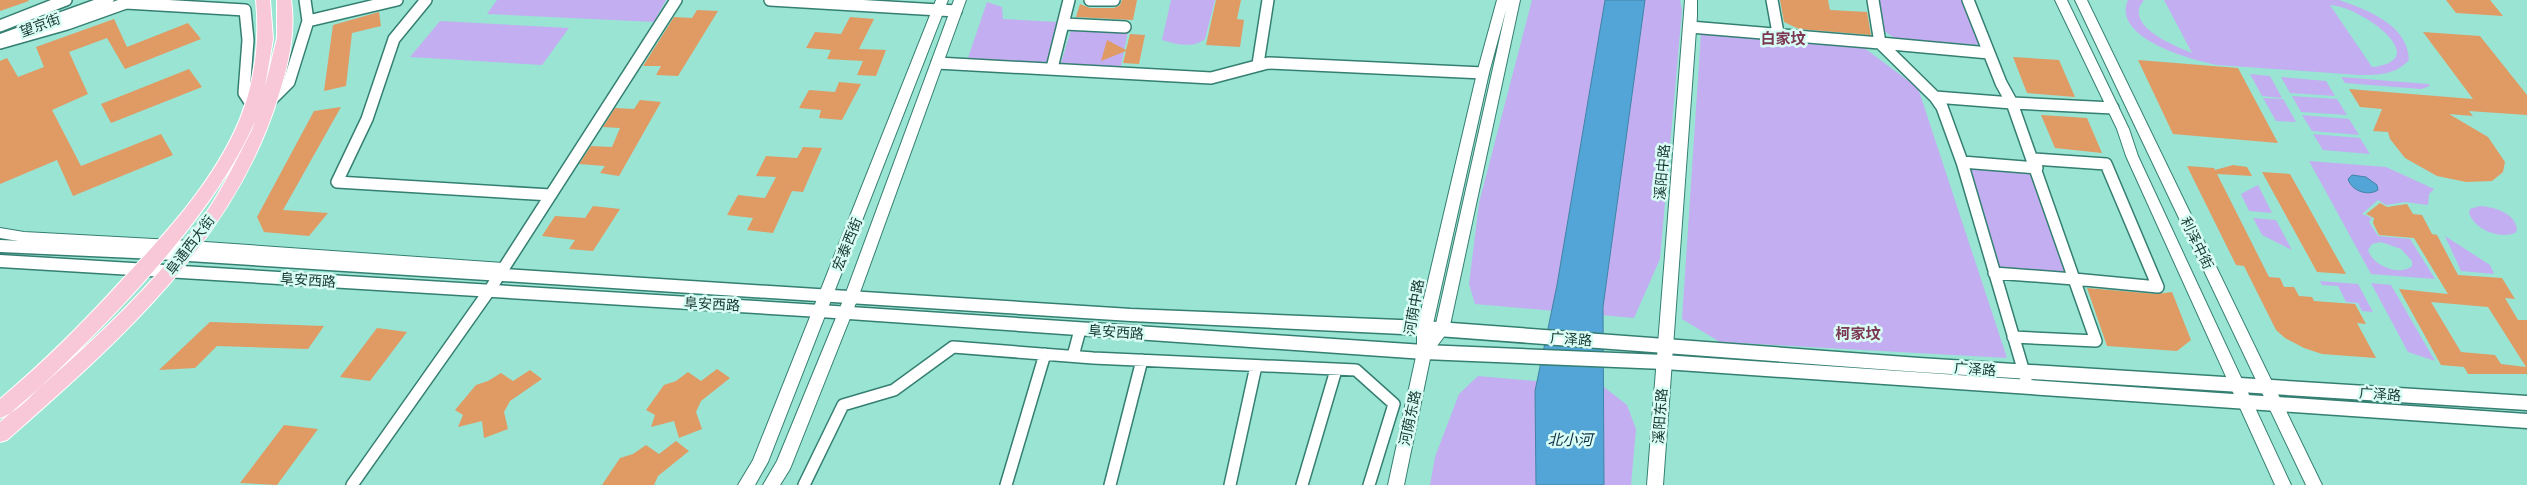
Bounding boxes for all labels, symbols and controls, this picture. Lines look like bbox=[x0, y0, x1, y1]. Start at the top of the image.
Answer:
street label: 望京街 bbox=[17, 9, 63, 41]
district label: 白家坟 bbox=[1760, 29, 1806, 48]
street label: 溪阳中路 bbox=[1651, 143, 1673, 201]
street label: 阜通西大街 bbox=[162, 212, 218, 278]
street label: 利泽中街 bbox=[2177, 214, 2217, 272]
street label: 宏泰西街 bbox=[828, 215, 866, 273]
street label: 阜安西路 bbox=[279, 269, 337, 291]
street label: 河荫中路 bbox=[1400, 278, 1428, 336]
street label: 阜安西路 bbox=[684, 294, 740, 314]
street label: 阜安西路 bbox=[1087, 321, 1145, 343]
district label: 柯家坟 bbox=[1835, 324, 1881, 343]
street label: 广泽路 bbox=[1549, 329, 1593, 349]
street label: 广泽路 bbox=[1953, 359, 1997, 379]
street label: 广泽路 bbox=[2358, 384, 2402, 404]
street label: 溪阳东路 bbox=[1649, 387, 1671, 445]
street label: 河荫东路 bbox=[1395, 389, 1425, 447]
water label: 北小河 bbox=[1547, 430, 1595, 449]

